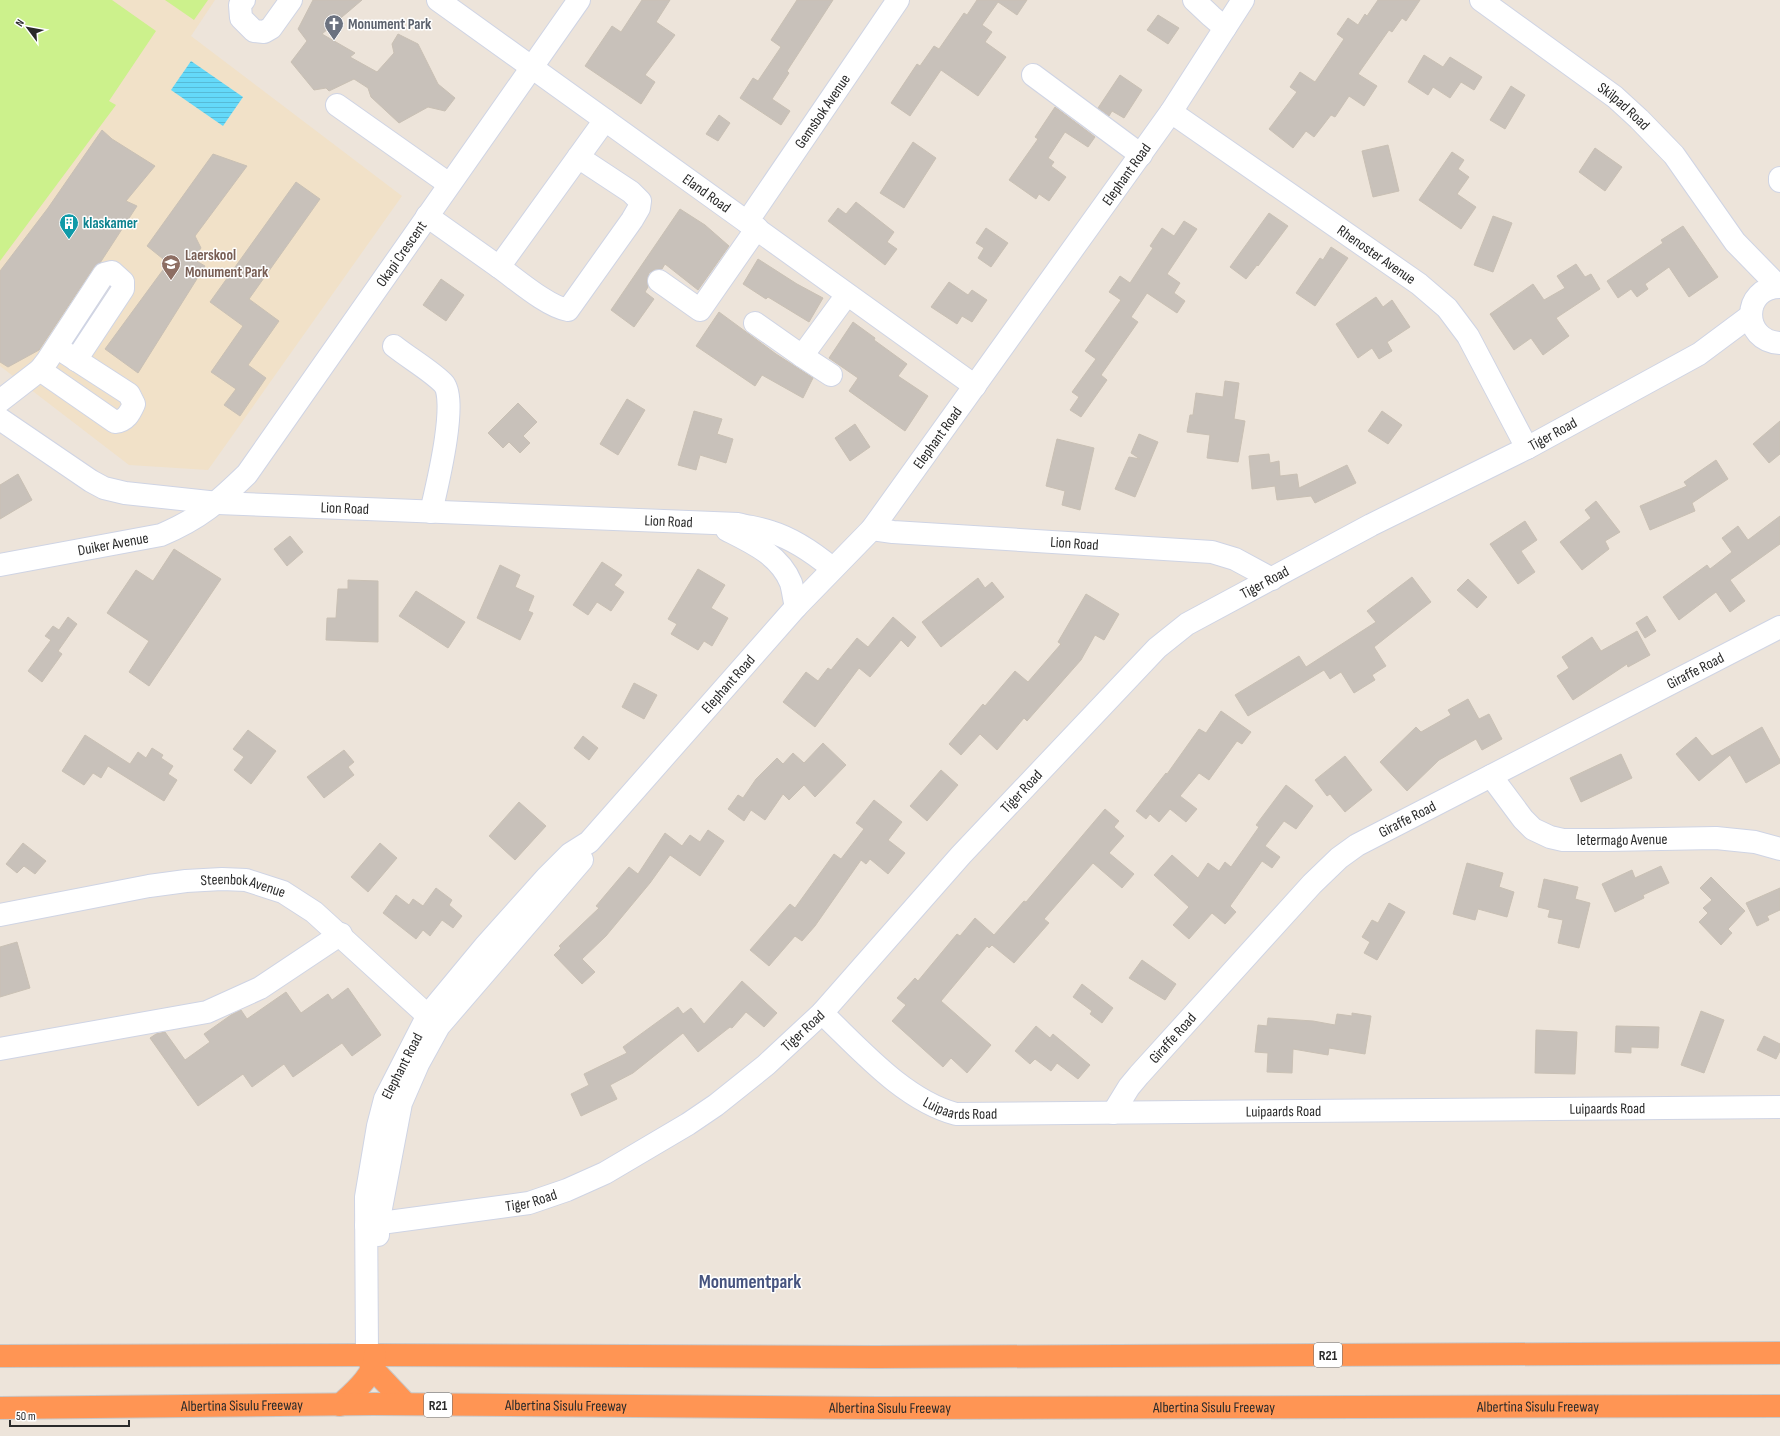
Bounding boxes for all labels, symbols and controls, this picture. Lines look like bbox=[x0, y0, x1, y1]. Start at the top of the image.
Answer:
north arrow bbox=[8, 8, 48, 48]
church icon: Monument Park bbox=[323, 13, 345, 41]
place label: Monument Park bbox=[348, 15, 432, 34]
text: N bbox=[13, 17, 27, 29]
street label: Gemsbok Avenue bbox=[791, 71, 855, 152]
street label: Skilpad Road bbox=[1594, 78, 1654, 134]
street label: Elephant Road bbox=[1098, 140, 1155, 209]
street label: Eland Road bbox=[679, 170, 734, 217]
building icon: klaskamer bbox=[58, 212, 80, 240]
place label: klaskamer bbox=[83, 214, 138, 233]
street label: Okapi Crescent bbox=[372, 217, 432, 291]
street label: Rhenoster Avenue bbox=[1333, 221, 1419, 289]
place label: Laerskool Monument Park bbox=[185, 246, 269, 282]
school or university icon: Laerskool Monument Park bbox=[160, 253, 182, 281]
street label: Elephant Road bbox=[909, 403, 967, 473]
street label: Tiger Road bbox=[1525, 413, 1581, 455]
street label: Lion Road bbox=[320, 498, 369, 519]
street label: Lion Road bbox=[644, 511, 693, 532]
street label: Duiker Avenue bbox=[76, 529, 150, 560]
street label: Lion Road bbox=[1050, 533, 1099, 555]
street label: Tiger Road bbox=[1237, 562, 1293, 604]
street label: Giraffe Road bbox=[1664, 649, 1727, 694]
street label: Elephant Road bbox=[698, 651, 759, 718]
street label: Tiger Road bbox=[997, 766, 1047, 817]
street label: Giraffe Road bbox=[1376, 797, 1439, 842]
street label: Ietermago Avenue bbox=[1577, 830, 1668, 850]
street label: Steenbok Avenue bbox=[200, 870, 288, 902]
street label: Tiger Road bbox=[778, 1006, 829, 1056]
street label: Giraffe Road bbox=[1145, 1009, 1201, 1068]
street label: Elephant Road bbox=[377, 1030, 427, 1103]
street label: Luipaards Road bbox=[920, 1093, 997, 1124]
street label: Luipaards Road bbox=[1570, 1099, 1645, 1119]
street label: Luipaards Road bbox=[1246, 1102, 1321, 1122]
street label: Tiger Road bbox=[504, 1185, 560, 1216]
district label: Monumentpark bbox=[699, 1271, 801, 1294]
road number: R21 bbox=[1314, 1343, 1342, 1367]
road number: R21 bbox=[424, 1393, 452, 1417]
street label: Albertina Sisulu Freeway bbox=[180, 1396, 303, 1416]
street label: Albertina Sisulu Freeway bbox=[504, 1396, 627, 1416]
street label: Albertina Sisulu Freeway bbox=[1476, 1397, 1599, 1417]
street label: Albertina Sisulu Freeway bbox=[1152, 1398, 1275, 1417]
street label: Albertina Sisulu Freeway bbox=[828, 1399, 951, 1418]
scale bar bbox=[10, 1402, 129, 1428]
text: 50 m bbox=[16, 1409, 36, 1424]

